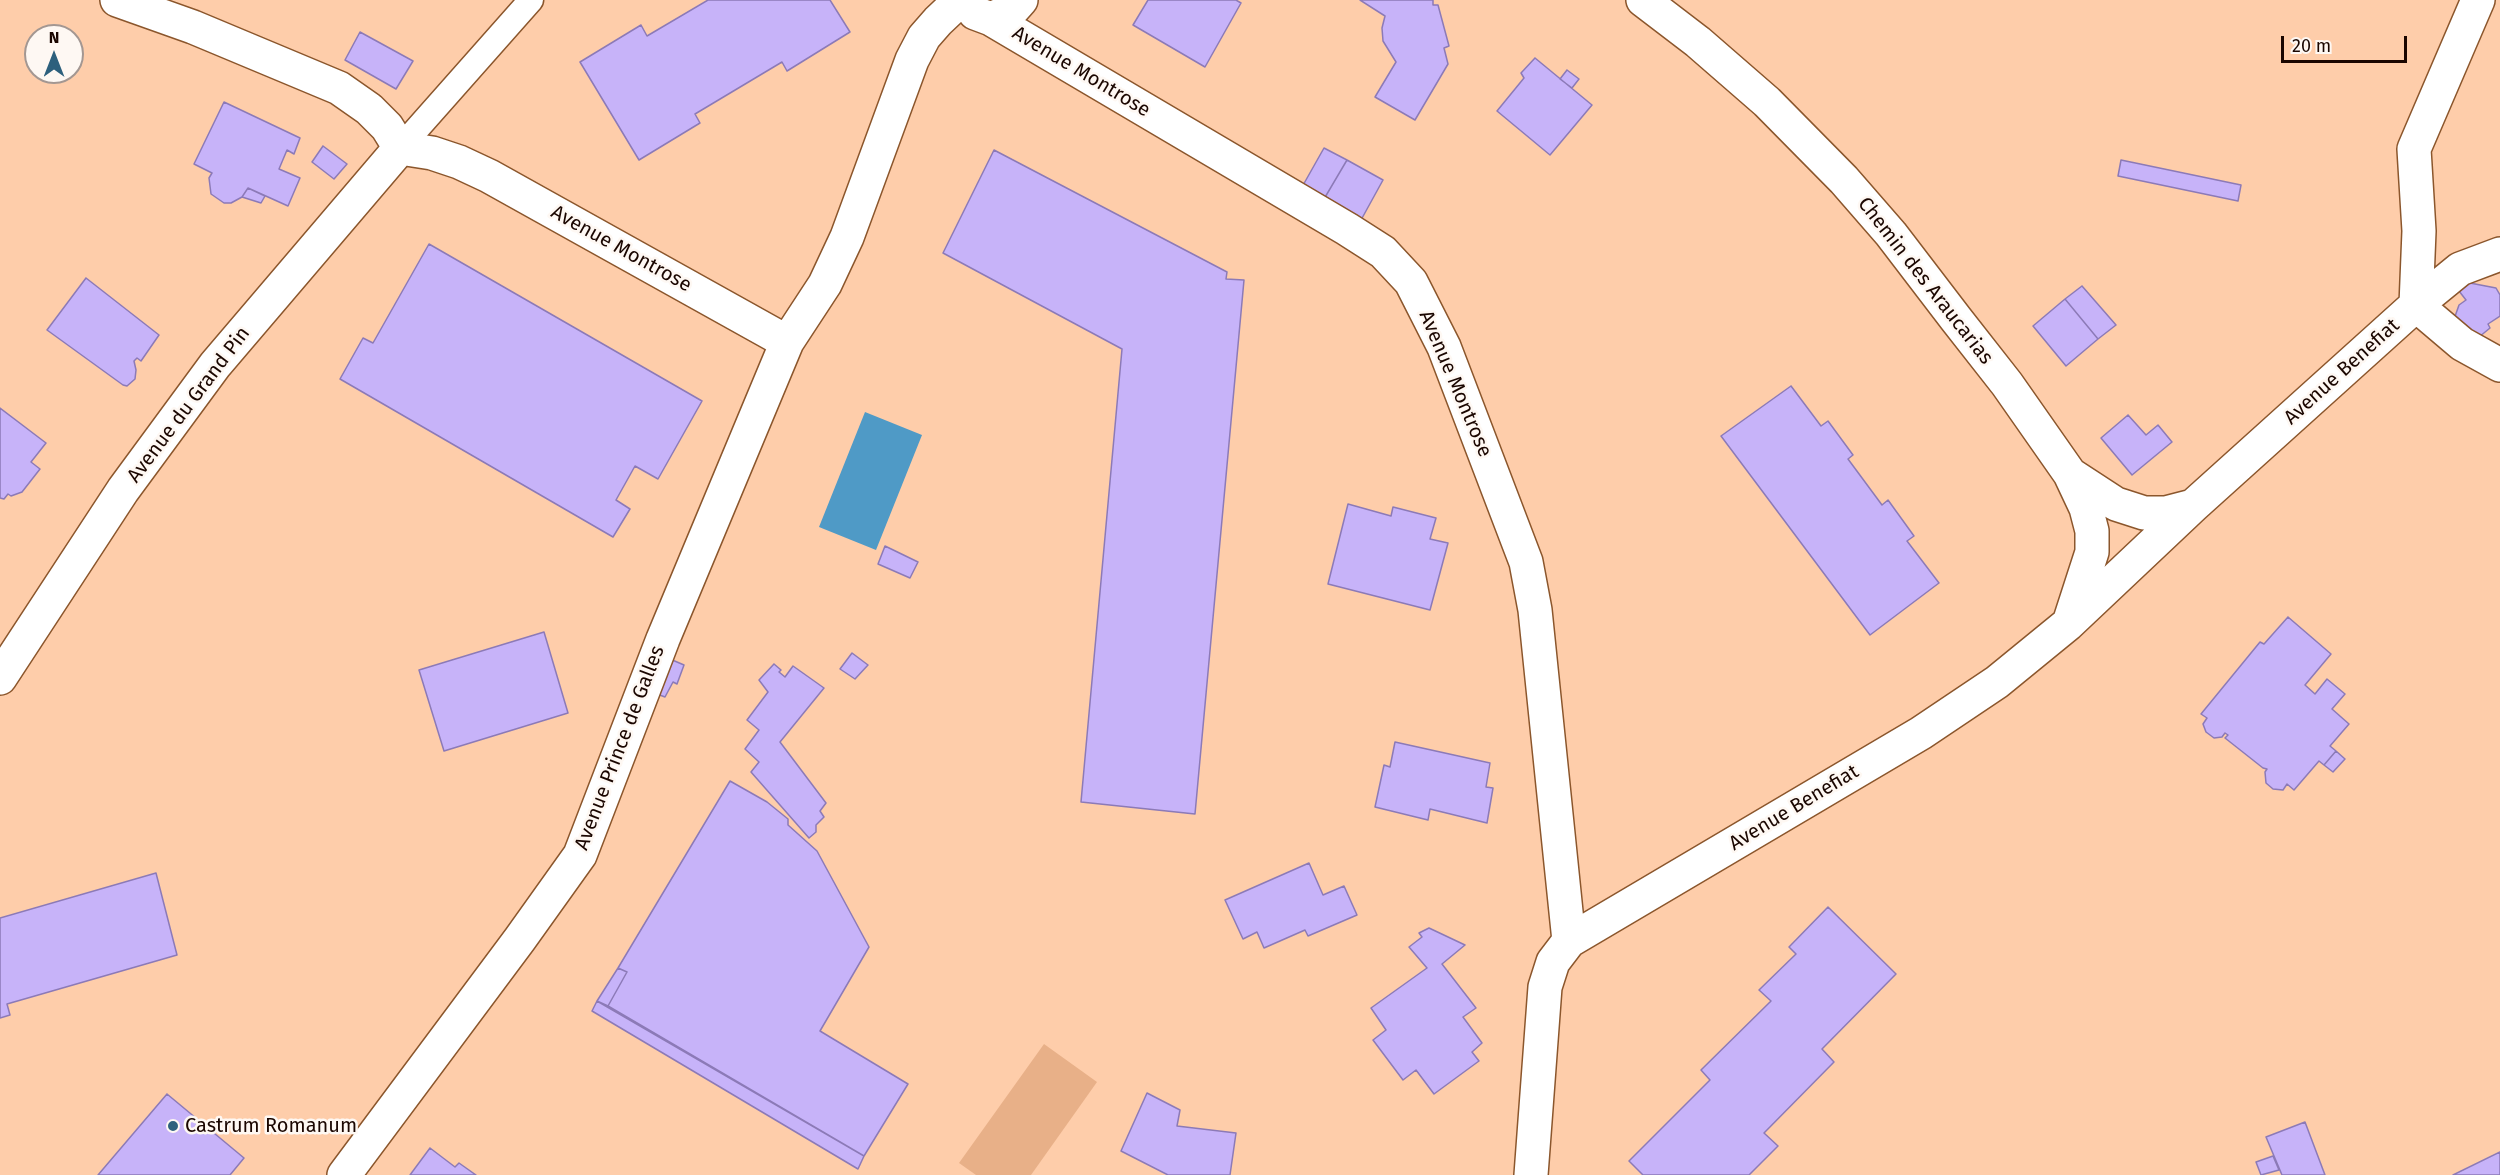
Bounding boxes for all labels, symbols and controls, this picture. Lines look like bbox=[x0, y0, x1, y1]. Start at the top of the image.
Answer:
street label: Avenue Montrose bbox=[1008, 21, 1154, 123]
north arrow bbox=[24, 24, 84, 84]
scale bar bbox=[2284, 24, 2410, 62]
text: N bbox=[49, 28, 59, 47]
text: 20 m bbox=[2292, 35, 2331, 57]
street label: Chemin des Araucarias bbox=[1852, 193, 1998, 369]
street label: Avenue Montrose bbox=[547, 200, 695, 298]
street label: Avenue Montrose bbox=[1413, 307, 1497, 461]
street label: Avenue Benefiat bbox=[2279, 314, 2405, 430]
street label: Avenue du Grand Pin bbox=[123, 322, 255, 488]
street label: Avenue Prince de Galles bbox=[570, 643, 670, 853]
street label: Avenue Benefiat bbox=[1725, 760, 1863, 856]
place label: Castrum Romanum bbox=[185, 1114, 357, 1138]
marker: Castrum Romanum bbox=[166, 1119, 180, 1133]

